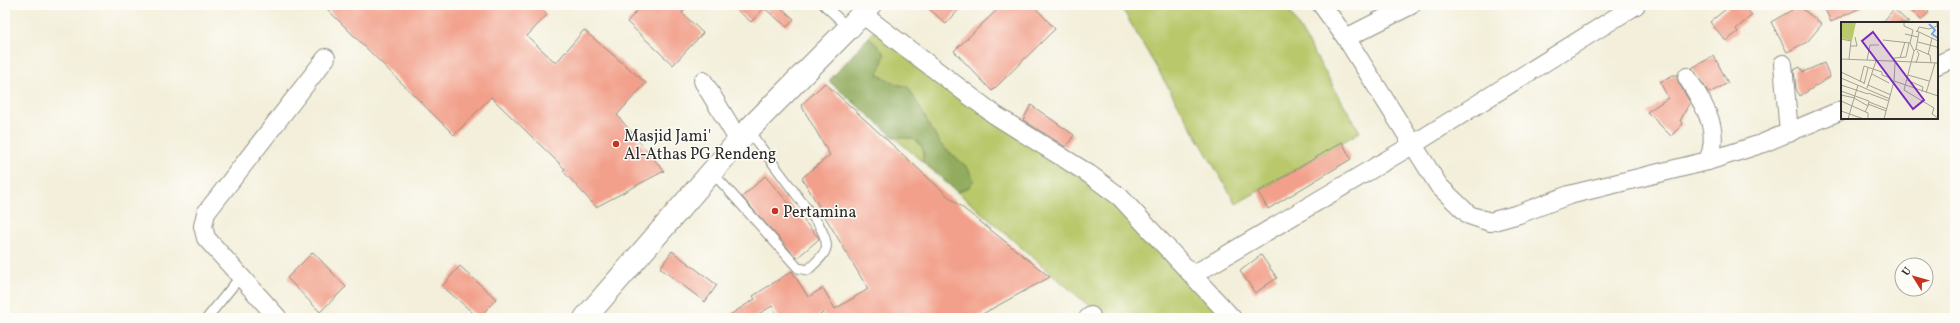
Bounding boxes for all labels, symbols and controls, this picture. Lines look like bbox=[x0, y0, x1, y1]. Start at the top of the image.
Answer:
inset map bbox=[1841, 22, 1938, 119]
place label: Masjid Jami' Al-Athas PG Rendeng bbox=[624, 126, 776, 166]
marker: Masjid Jami' Al-Athas PG Rendeng bbox=[611, 139, 621, 149]
place label: Pertamina bbox=[783, 202, 856, 224]
marker: Pertamina bbox=[770, 206, 780, 216]
north arrow bbox=[1894, 257, 1934, 297]
text: U bbox=[1899, 264, 1916, 279]

